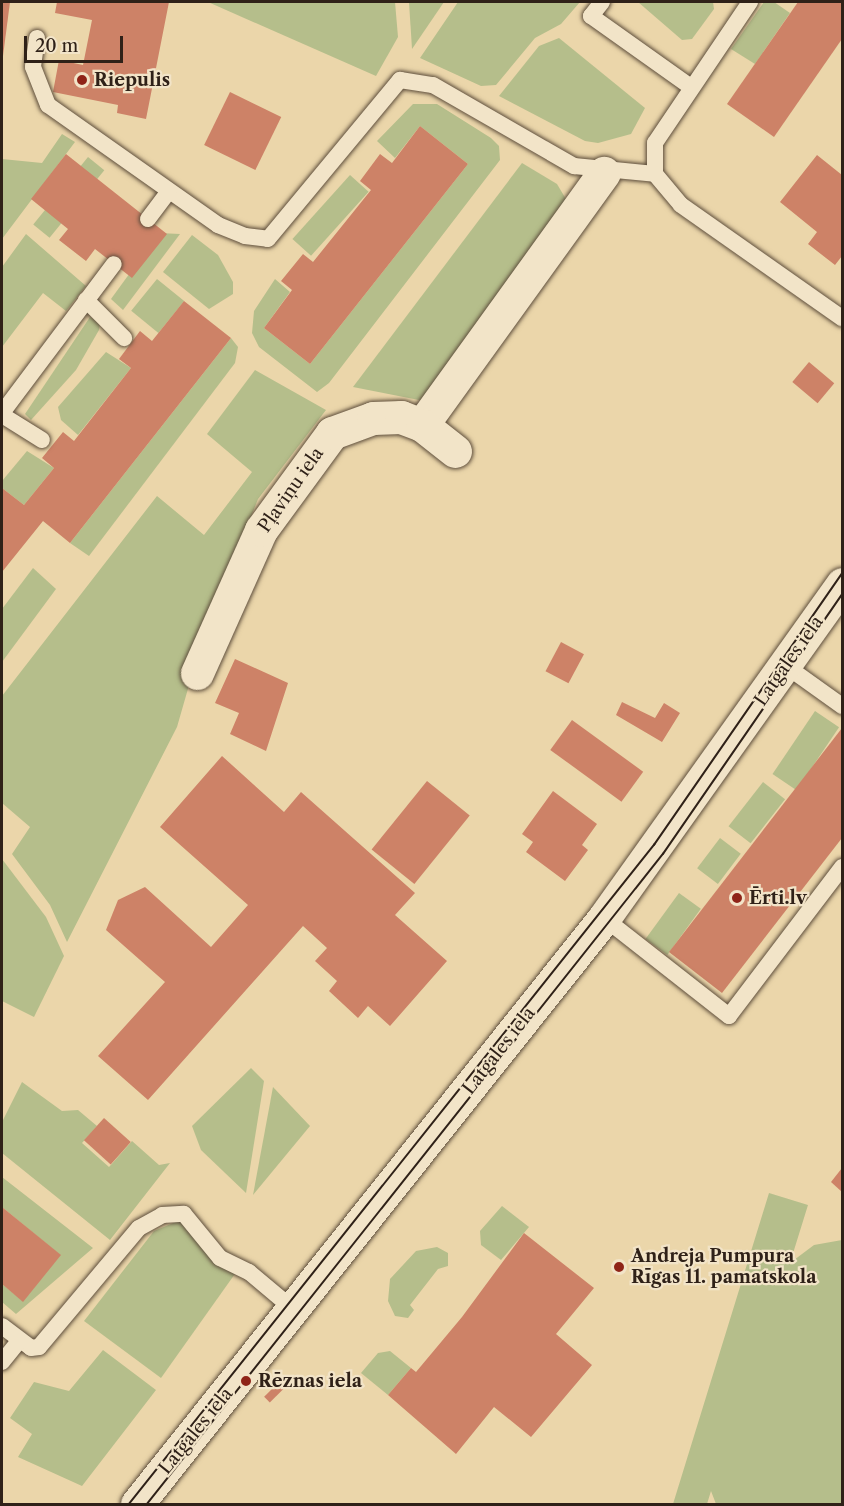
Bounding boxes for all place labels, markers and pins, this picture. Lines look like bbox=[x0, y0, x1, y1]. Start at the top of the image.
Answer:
place label: Riepulis bbox=[94, 69, 170, 91]
marker: Riepulis bbox=[75, 73, 89, 87]
place label: Ērti.lv bbox=[749, 887, 807, 909]
marker: Ērti.lv bbox=[730, 891, 744, 905]
place label: Andreja Pumpura Rīgas 11. pamatskola bbox=[631, 1246, 817, 1288]
marker: Andreja Pumpura Rīgas 11. pamatskola bbox=[612, 1260, 626, 1274]
place label: Rēznas iela bbox=[258, 1370, 362, 1392]
marker: Rēznas iela bbox=[239, 1374, 253, 1388]

